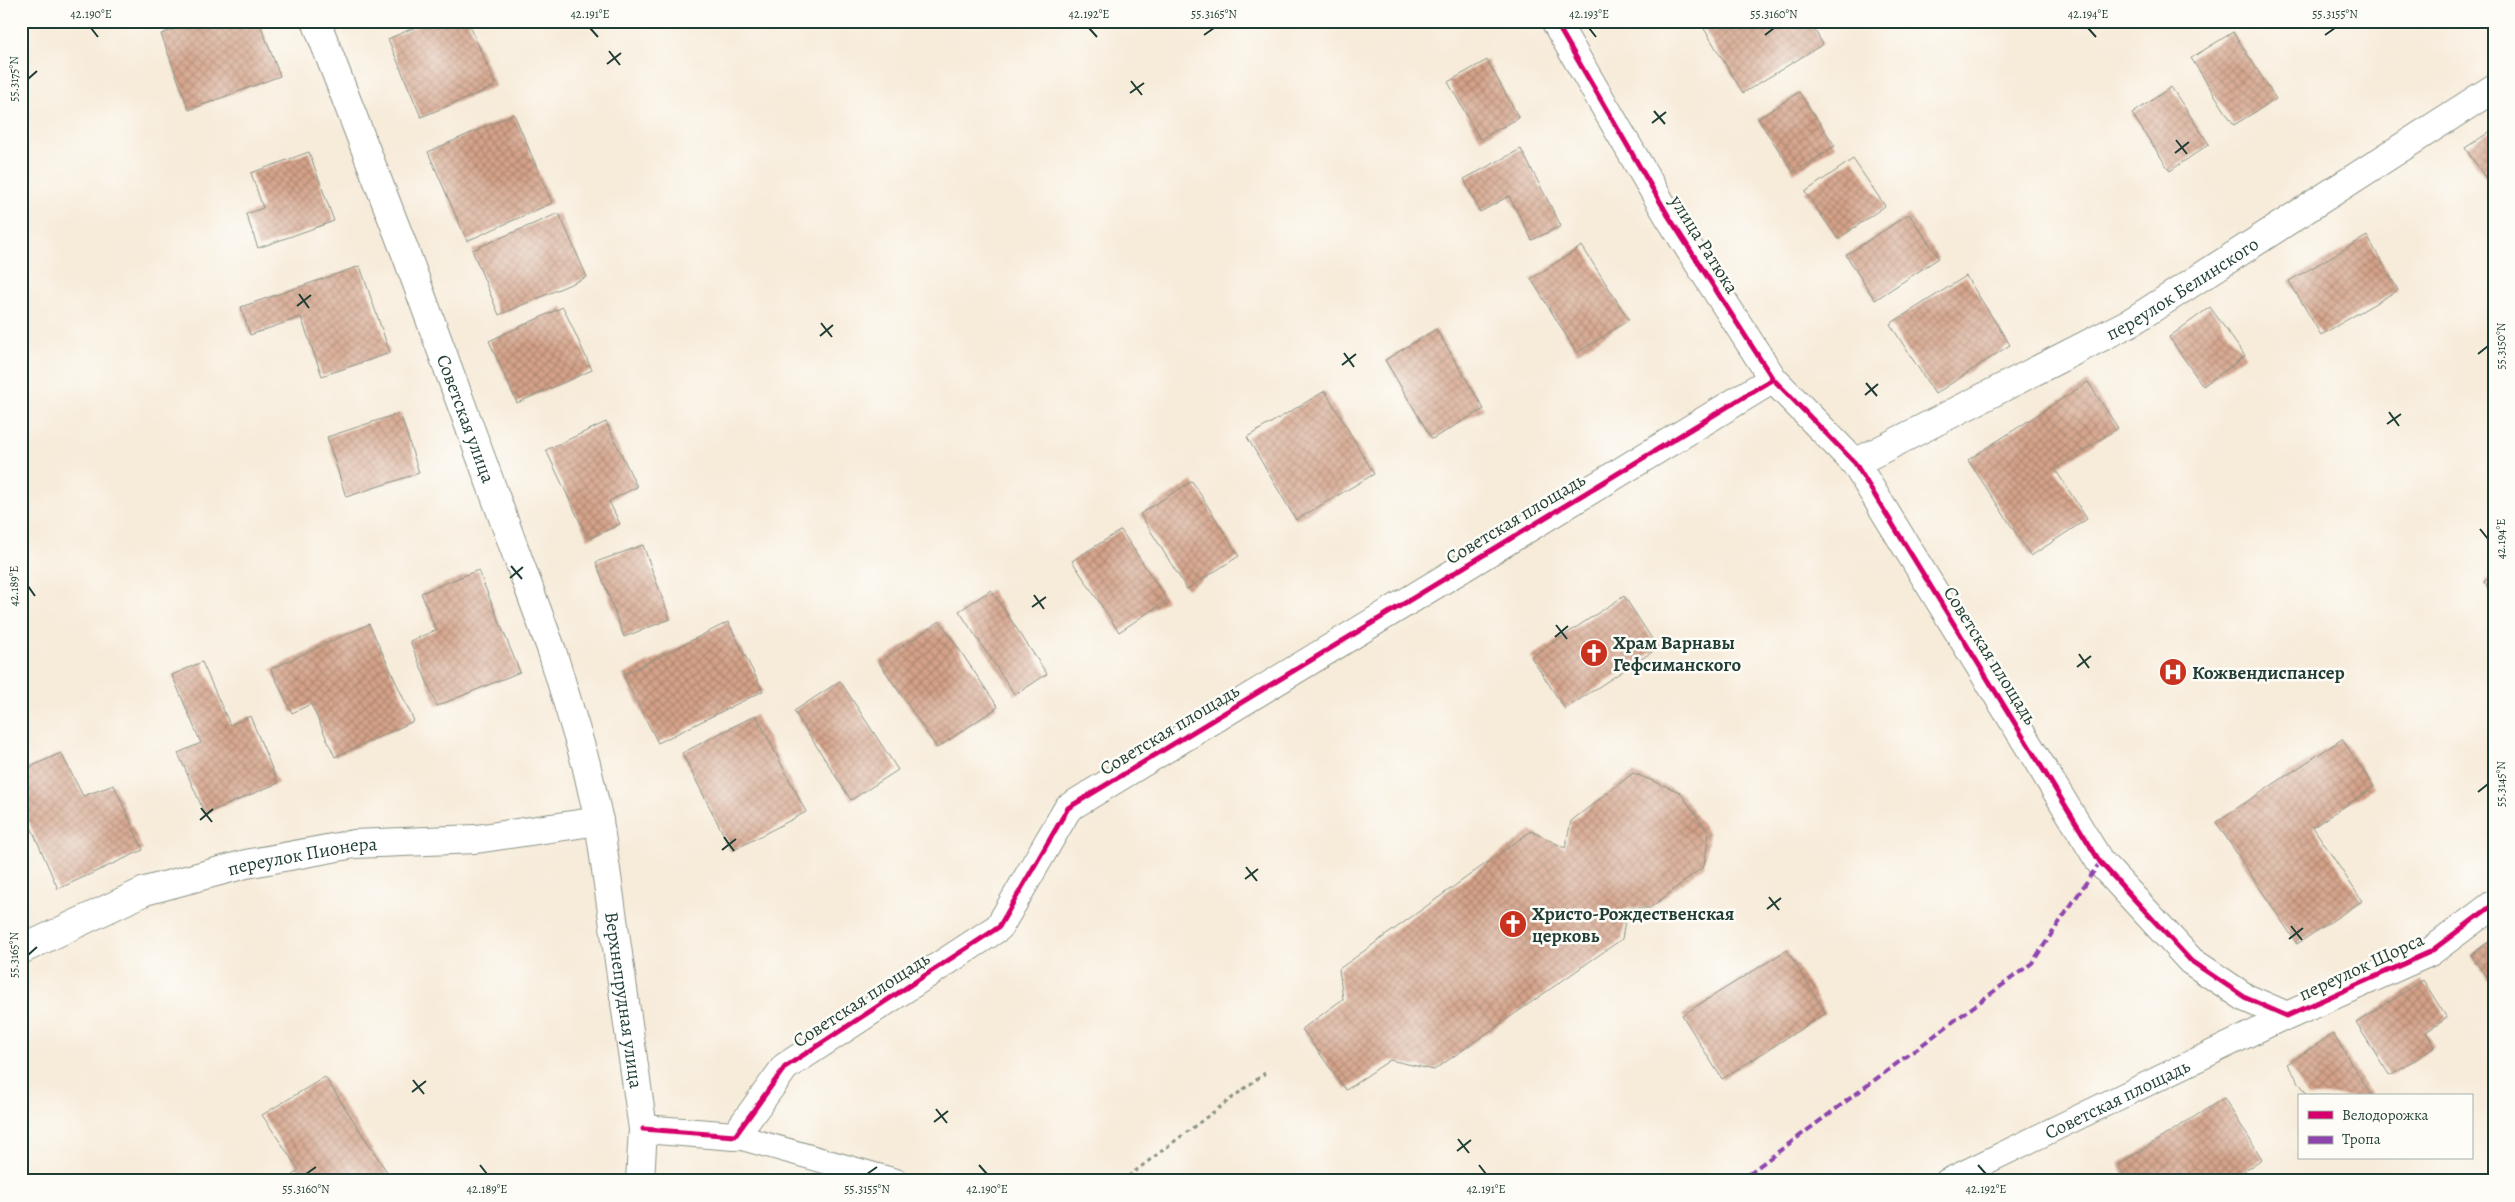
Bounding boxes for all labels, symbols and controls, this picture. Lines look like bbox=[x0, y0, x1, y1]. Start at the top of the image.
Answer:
text: 42.190°E bbox=[70, 6, 112, 22]
text: 42.191°E bbox=[570, 6, 610, 22]
text: 42.192°E bbox=[1069, 6, 1109, 22]
text: 55.3165°N bbox=[1191, 6, 1237, 22]
text: 42.193°E bbox=[1569, 6, 1609, 22]
text: 55.3160°N bbox=[1750, 6, 1798, 22]
text: 42.194°E bbox=[2068, 6, 2108, 22]
text: 55.3155°N bbox=[2312, 6, 2358, 22]
text: 55.3175°N bbox=[6, 56, 22, 102]
street label: улица Ратюка bbox=[1663, 189, 1745, 299]
street label: переулок Белинского bbox=[2102, 231, 2264, 347]
text: 55.3150°N bbox=[2493, 322, 2509, 369]
street label: Советская улица bbox=[430, 351, 501, 487]
street label: Советская площадь bbox=[1441, 467, 1590, 571]
text: 42.194°E bbox=[2493, 519, 2509, 559]
text: 42.189°E bbox=[6, 566, 22, 606]
street label: Советская площадь bbox=[1937, 581, 2043, 730]
place label: Храм Варнавы Гефсиманского bbox=[1613, 630, 1742, 678]
church icon: Храм Варнавы Гефсиманского bbox=[1579, 638, 1609, 668]
hospital icon: Кожвендиспансер bbox=[2158, 657, 2188, 687]
place label: Кожвендиспансер bbox=[2192, 660, 2345, 686]
street label: Советская площадь bbox=[1095, 678, 1244, 782]
text: 55.3145°N bbox=[2493, 761, 2509, 807]
street label: переулок Пионера bbox=[225, 831, 378, 882]
place label: Христо-Рождественская церковь bbox=[1532, 901, 1734, 949]
church icon: Христо-Рождественская церковь bbox=[1498, 909, 1528, 939]
street label: Верхнепрудная улица bbox=[598, 910, 649, 1090]
street label: переулок Щорса bbox=[2295, 926, 2429, 1007]
text: 55.3165°N bbox=[6, 932, 22, 978]
street label: Советская площадь bbox=[788, 946, 935, 1054]
street label: Советская площадь bbox=[2040, 1053, 2195, 1146]
legend bbox=[2298, 1094, 2472, 1160]
text: Велодорожка bbox=[2342, 1105, 2429, 1125]
text: Тропа bbox=[2342, 1129, 2381, 1149]
text: 55.3160°N bbox=[282, 1181, 330, 1197]
text: 42.189°E bbox=[467, 1181, 507, 1197]
text: 55.3155°N bbox=[844, 1181, 890, 1197]
text: 42.190°E bbox=[966, 1181, 1008, 1197]
text: 42.191°E bbox=[1466, 1181, 1506, 1197]
text: 42.192°E bbox=[1966, 1181, 2006, 1197]

